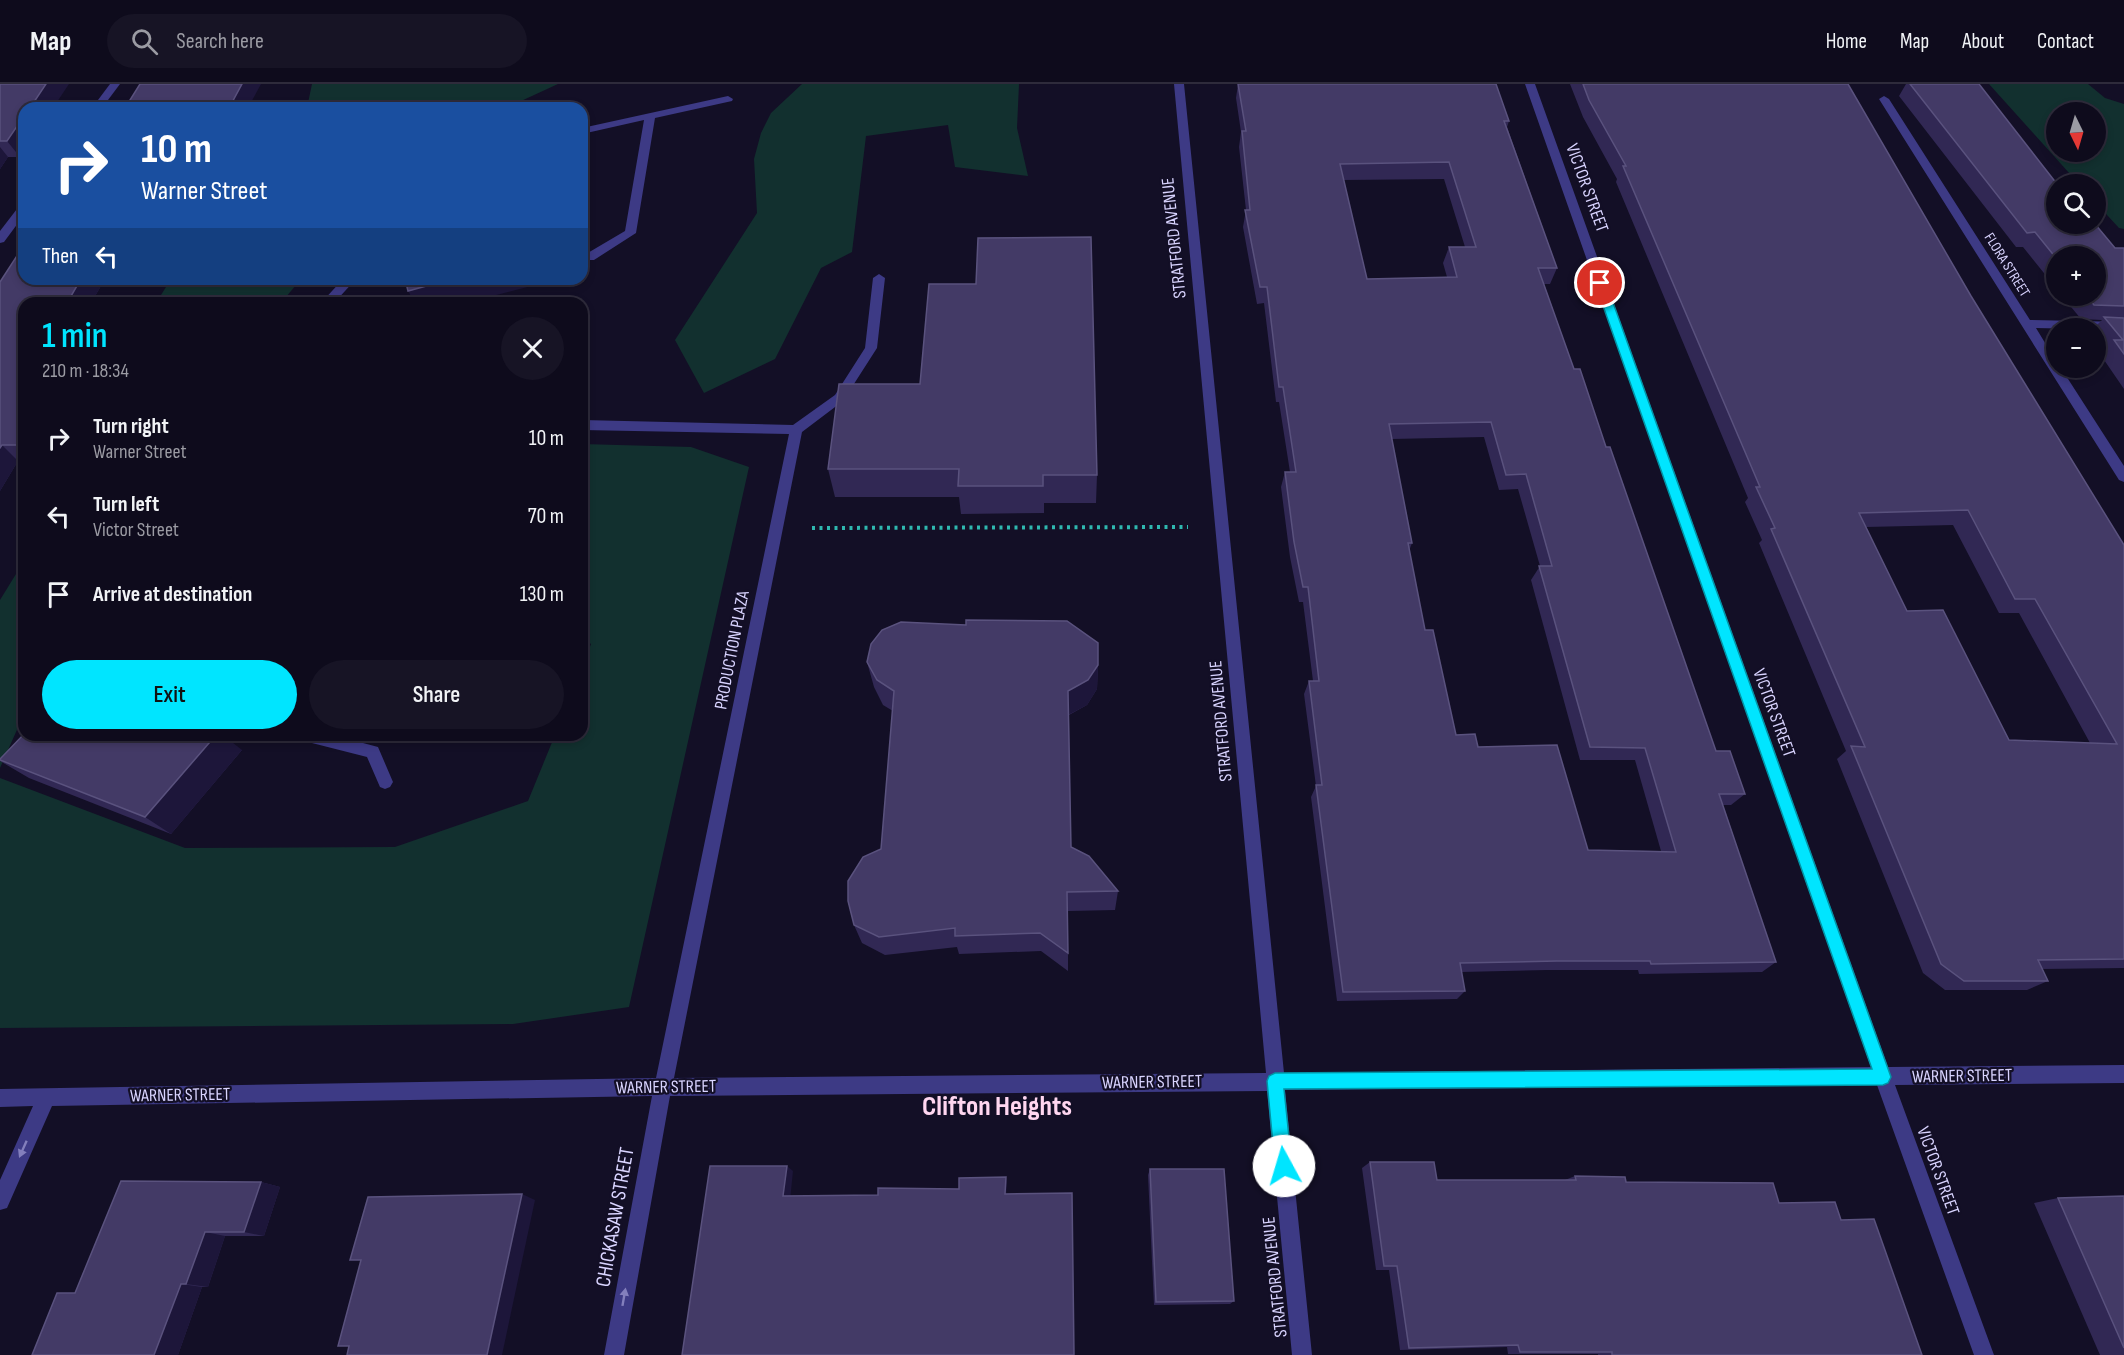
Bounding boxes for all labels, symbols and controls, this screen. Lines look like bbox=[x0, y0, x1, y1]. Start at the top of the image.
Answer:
search box bbox=[107, 14, 527, 68]
text: Map bbox=[30, 25, 71, 58]
icon: search bbox=[128, 25, 161, 58]
text: Search here bbox=[176, 28, 264, 55]
text: Home bbox=[1826, 29, 1867, 54]
text: Map bbox=[1900, 29, 1929, 54]
text: About bbox=[1962, 29, 2004, 54]
text: Contact bbox=[2037, 29, 2094, 54]
north arrow bbox=[2046, 102, 2106, 162]
map controls bbox=[2046, 102, 2106, 378]
text: 10 m bbox=[141, 124, 212, 175]
icon: right bbox=[42, 126, 120, 204]
street label: VICTOR STREET bbox=[1561, 141, 1613, 235]
button: search bbox=[2046, 174, 2106, 234]
text: Warner Street bbox=[141, 175, 267, 207]
street label: STRATFORD AVENUE bbox=[1157, 177, 1191, 299]
street label: FLORA STREET bbox=[1980, 229, 2034, 301]
icon: left bbox=[90, 240, 123, 273]
text: Then bbox=[42, 243, 78, 270]
button: + bbox=[2046, 246, 2106, 306]
pin bbox=[1574, 257, 1625, 308]
icon: arrive bbox=[1583, 266, 1616, 299]
text: 1 min bbox=[42, 315, 107, 358]
button: close bbox=[501, 317, 564, 380]
button: − bbox=[2046, 318, 2106, 378]
text: 210 m · 18:34 bbox=[42, 359, 129, 383]
text: Turn right bbox=[93, 413, 169, 440]
icon: right bbox=[42, 422, 75, 455]
text: 10 m bbox=[529, 425, 564, 452]
text: Warner Street bbox=[93, 440, 187, 464]
text: Turn left bbox=[93, 491, 159, 518]
icon: left bbox=[42, 500, 75, 533]
text: 70 m bbox=[528, 503, 564, 530]
text: Victor Street bbox=[93, 518, 179, 542]
icon: arrive bbox=[42, 578, 75, 611]
text: Arrive at destination bbox=[93, 581, 252, 608]
text: 130 m bbox=[520, 581, 564, 608]
street label: PRODUCTION PLAZA bbox=[710, 589, 754, 711]
button: Exit bbox=[42, 660, 297, 729]
button: Share bbox=[309, 660, 564, 729]
street label: STRATFORD AVENUE bbox=[1205, 660, 1237, 782]
street label: VICTOR STREET bbox=[1748, 666, 1800, 760]
street label: WARNER STREET bbox=[1912, 1065, 2012, 1087]
street label: WARNER STREET bbox=[1102, 1071, 1202, 1093]
street label: WARNER STREET bbox=[616, 1076, 716, 1098]
street label: WARNER STREET bbox=[130, 1084, 230, 1106]
district label: Clifton Heights bbox=[922, 1090, 1072, 1123]
street label: VICTOR STREET bbox=[1912, 1124, 1964, 1218]
position arrow bbox=[1252, 1134, 1316, 1198]
one-way arrow bbox=[18, 1140, 28, 1158]
street label: CHICKASAW STREET bbox=[590, 1145, 640, 1289]
street label: STRATFORD AVENUE bbox=[1258, 1216, 1292, 1338]
one-way arrow bbox=[620, 1288, 629, 1307]

